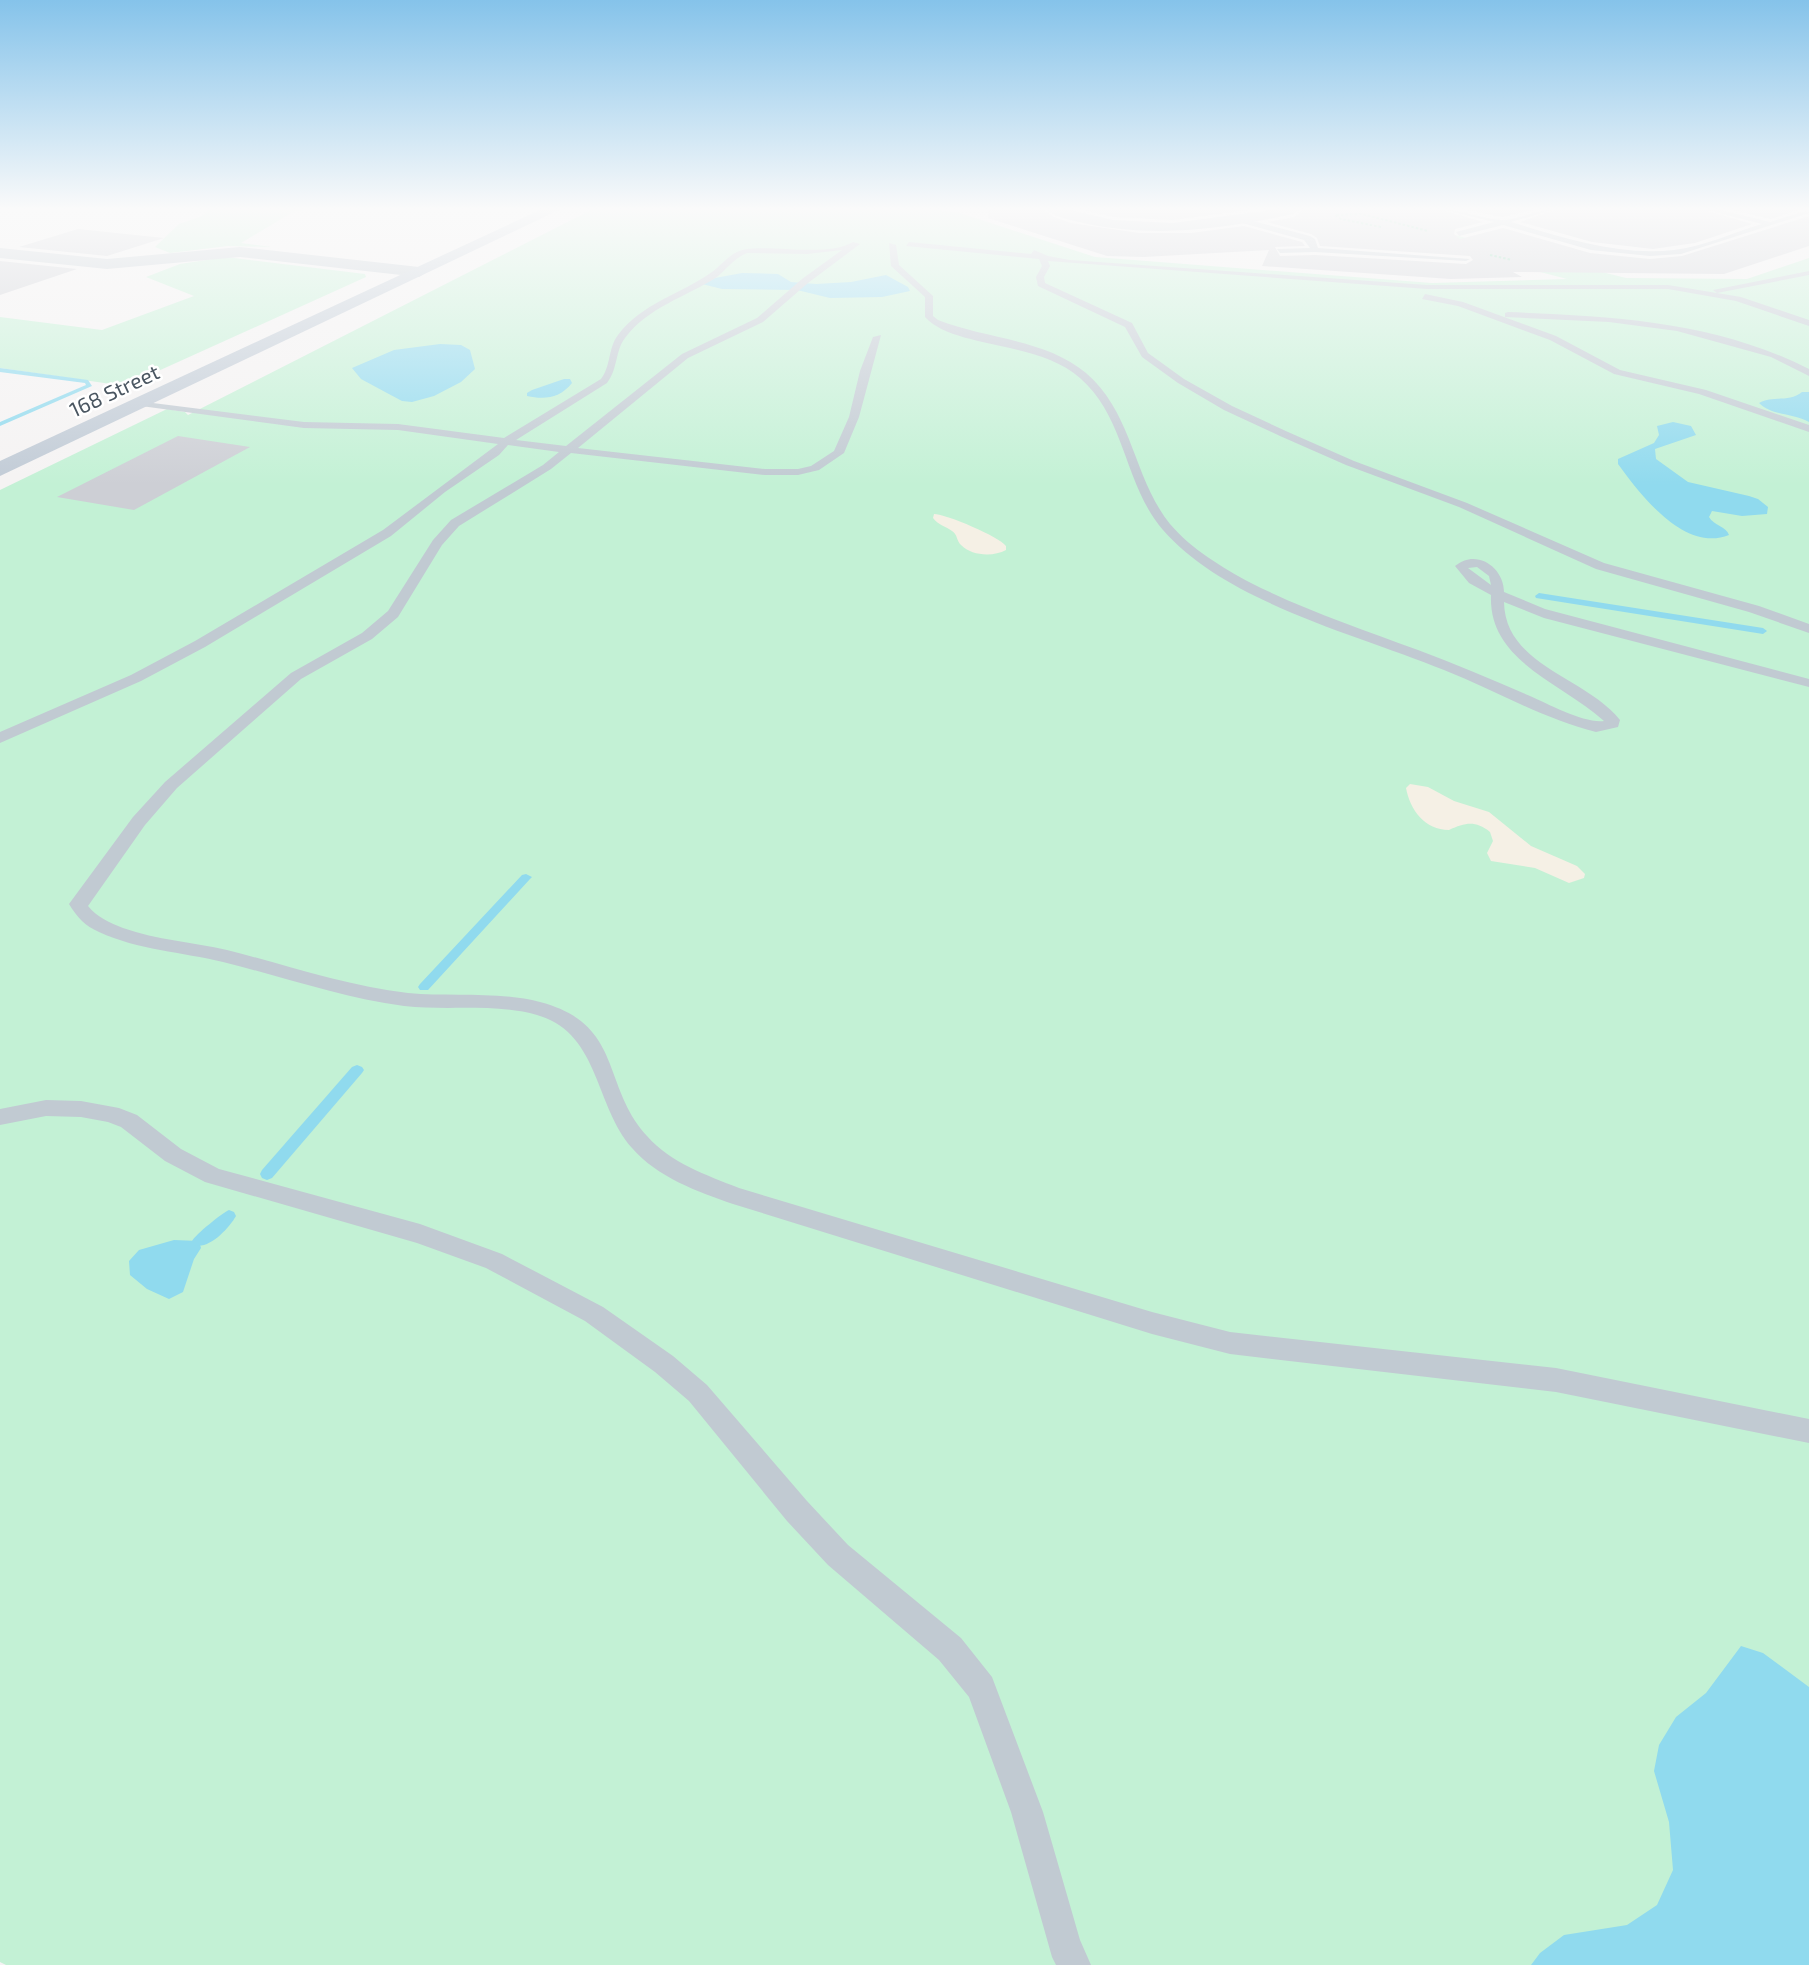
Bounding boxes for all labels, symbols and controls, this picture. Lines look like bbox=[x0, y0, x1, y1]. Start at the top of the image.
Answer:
street label: 168 Street bbox=[65, 358, 163, 422]

